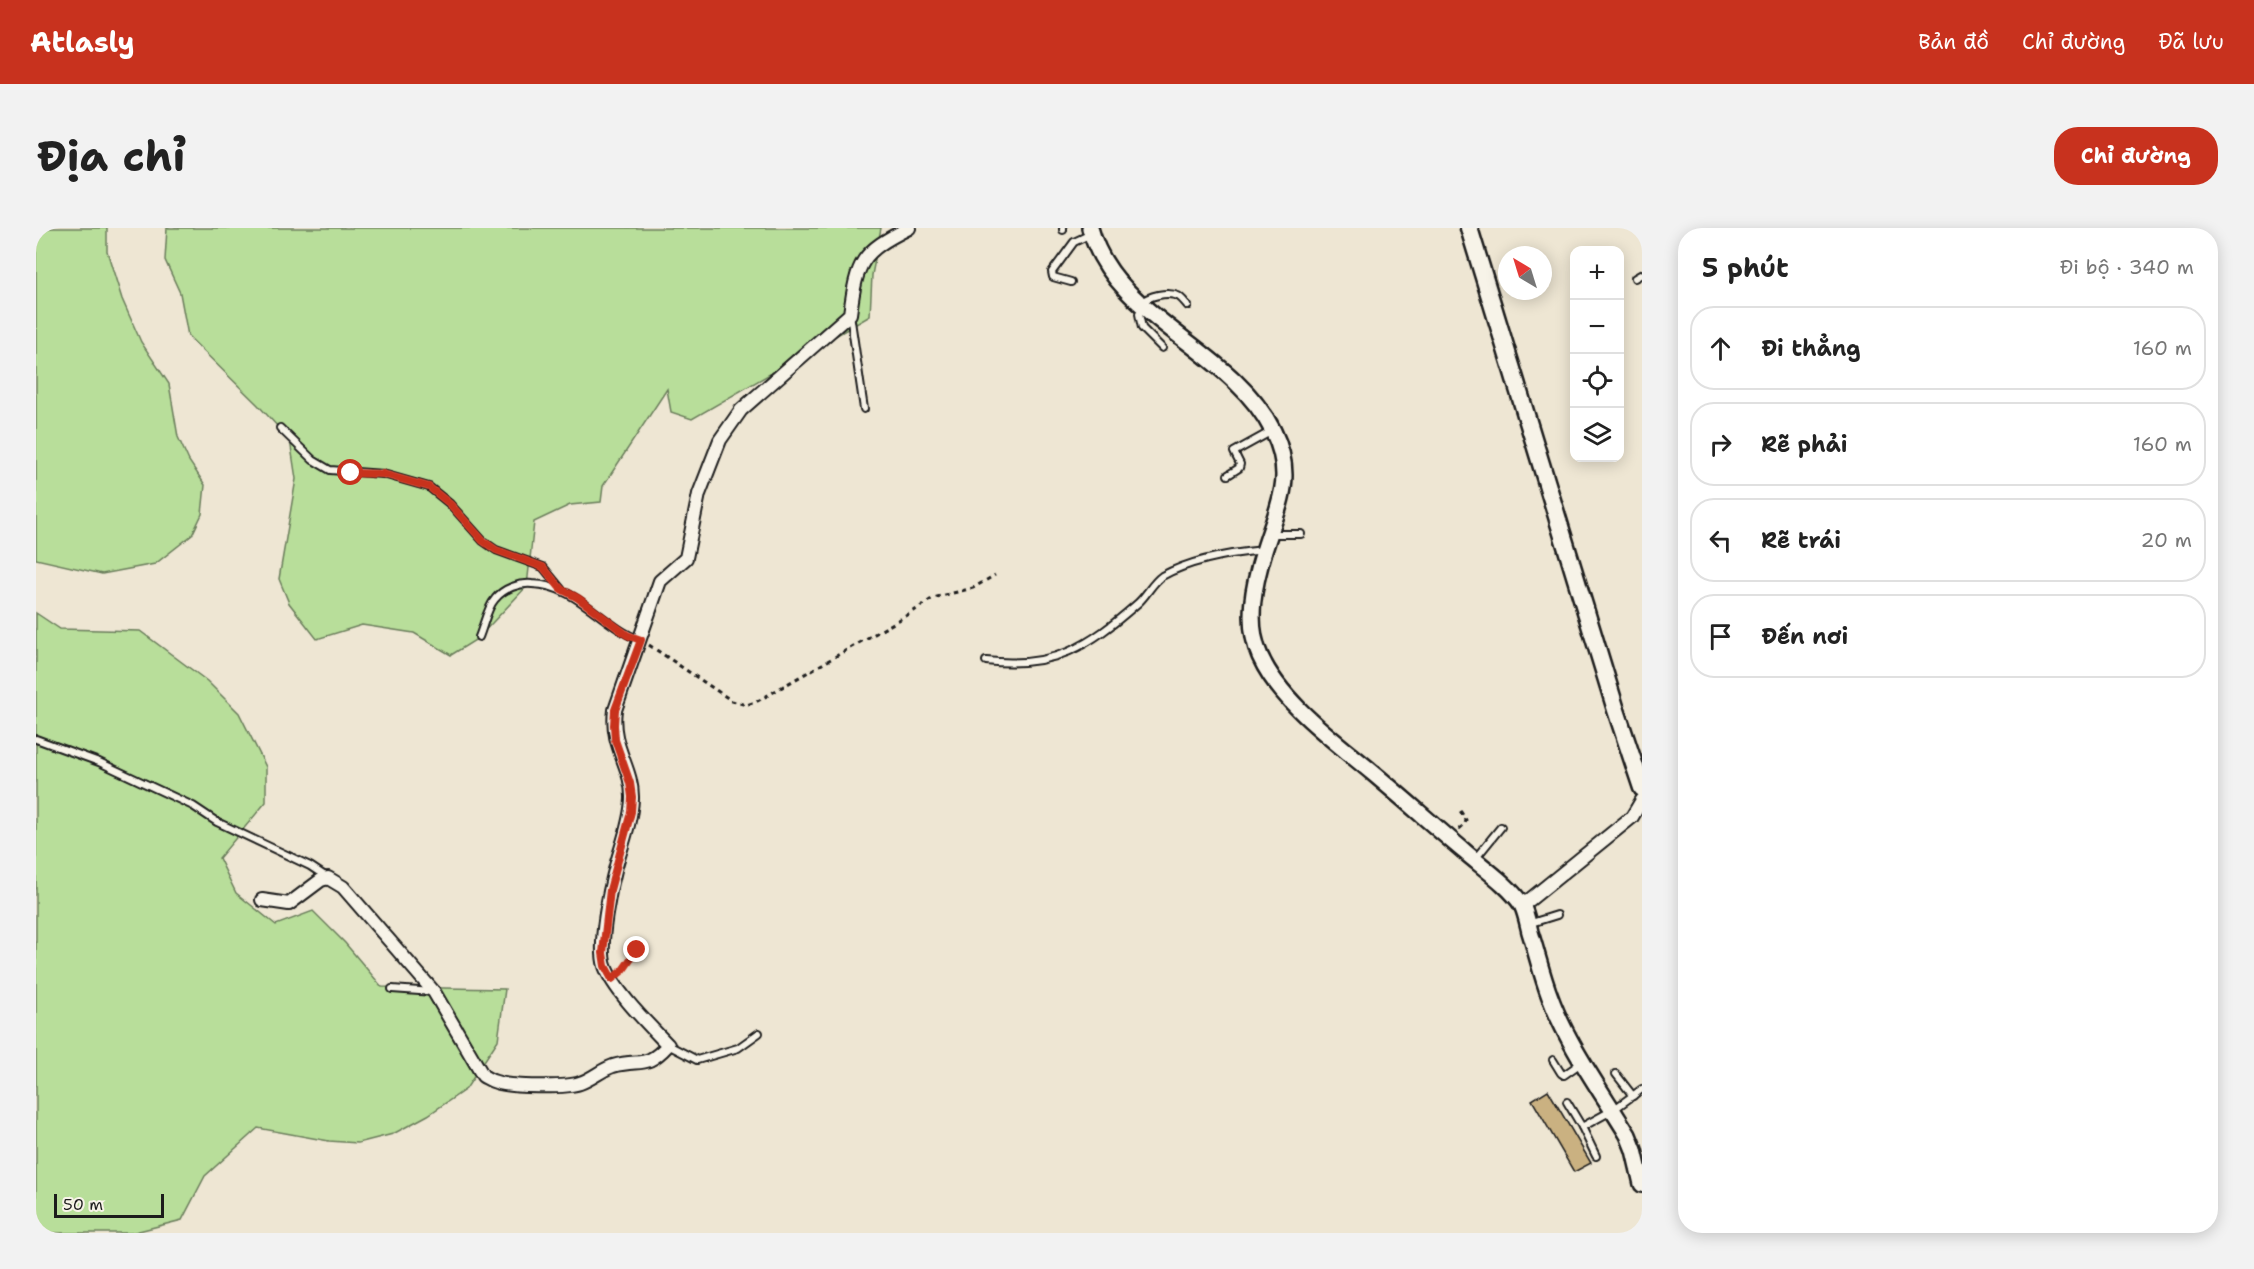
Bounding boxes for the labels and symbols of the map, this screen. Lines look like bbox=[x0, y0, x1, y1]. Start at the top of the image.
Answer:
north arrow bbox=[1498, 246, 1552, 300]
route start bbox=[337, 459, 363, 485]
route end bbox=[623, 936, 649, 962]
scale bar bbox=[54, 1191, 164, 1218]

